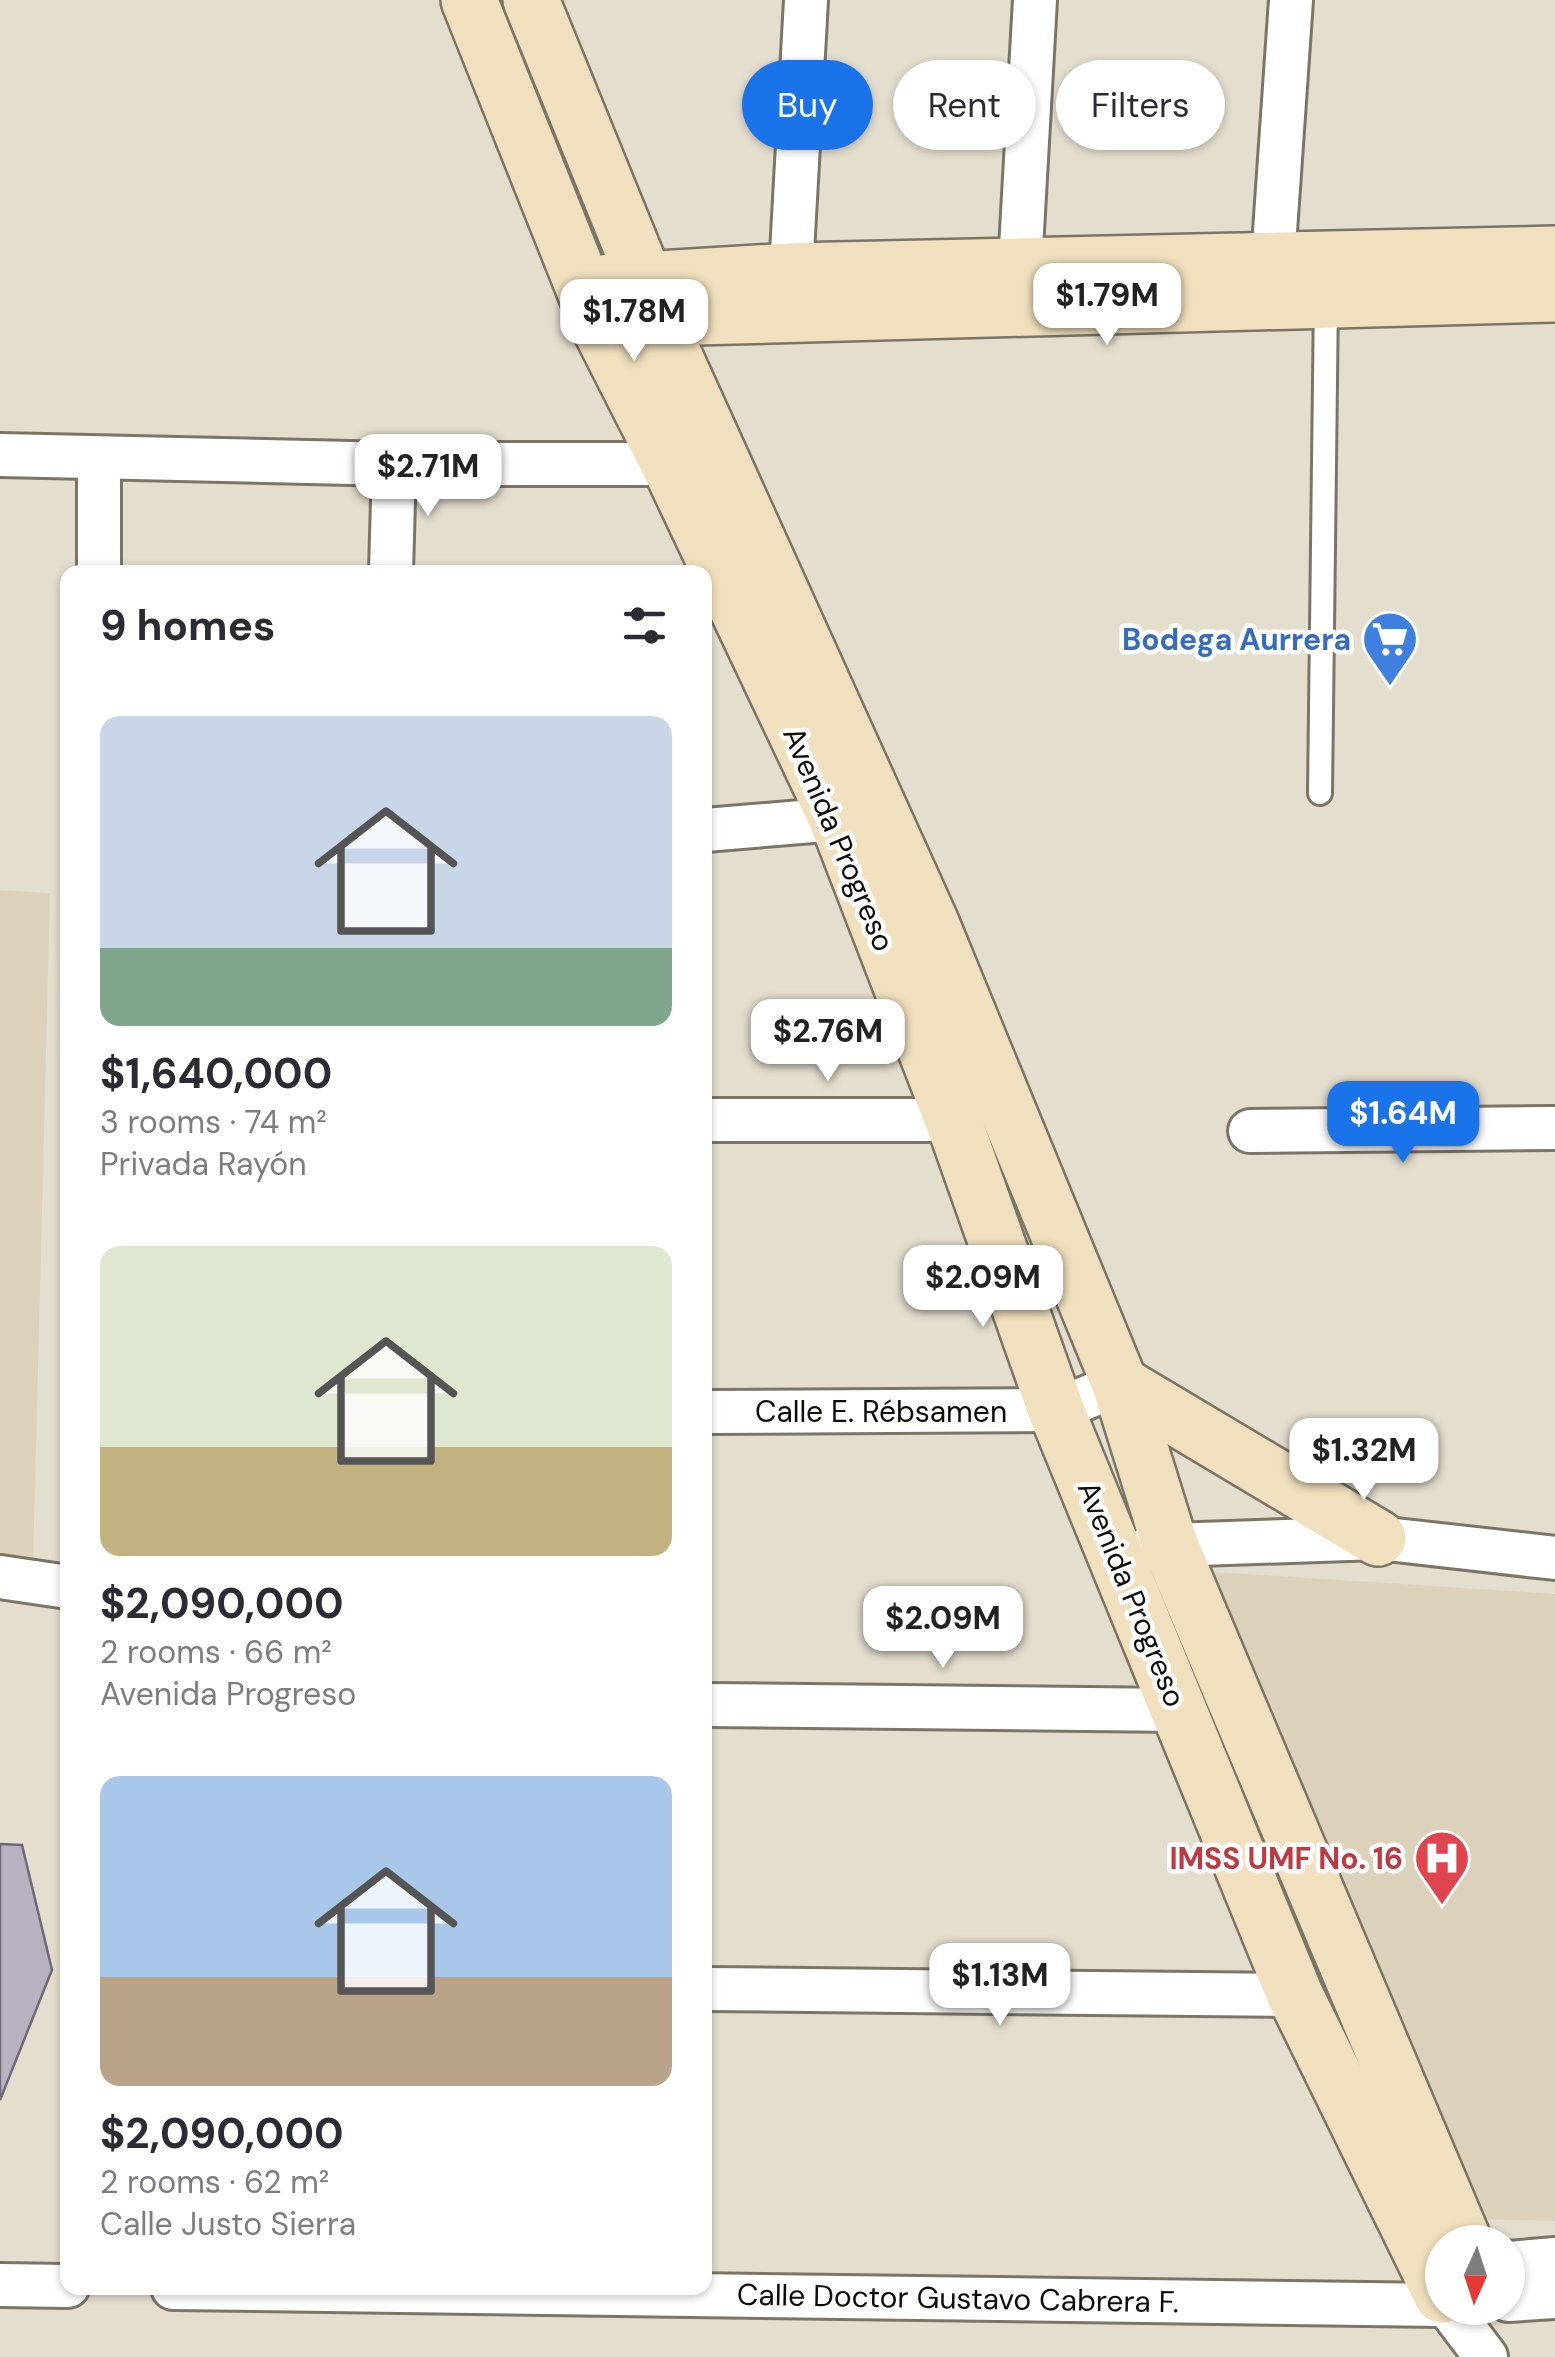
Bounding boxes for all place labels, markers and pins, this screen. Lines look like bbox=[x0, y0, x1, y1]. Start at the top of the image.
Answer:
pin: $1.79M bbox=[1026, 263, 1188, 348]
pin: $1.78M bbox=[553, 279, 715, 364]
pin: $2.71M bbox=[347, 434, 509, 519]
supermarket icon: Bodega Aurrera bbox=[1360, 609, 1420, 688]
place label: Bodega Aurrera bbox=[1122, 620, 1351, 659]
pin: $2.76M bbox=[747, 999, 909, 1084]
pin: $1.64M bbox=[1322, 1081, 1484, 1166]
pin: $2.09M bbox=[902, 1245, 1064, 1330]
pin: $1.32M bbox=[1283, 1418, 1445, 1503]
pin: $2.09M bbox=[862, 1586, 1024, 1671]
hospital icon: IMSS UMF No. 16 bbox=[1412, 1828, 1472, 1907]
place label: IMSS UMF No. 16 bbox=[1169, 1839, 1403, 1878]
pin: $1.13M bbox=[919, 1943, 1081, 2028]

